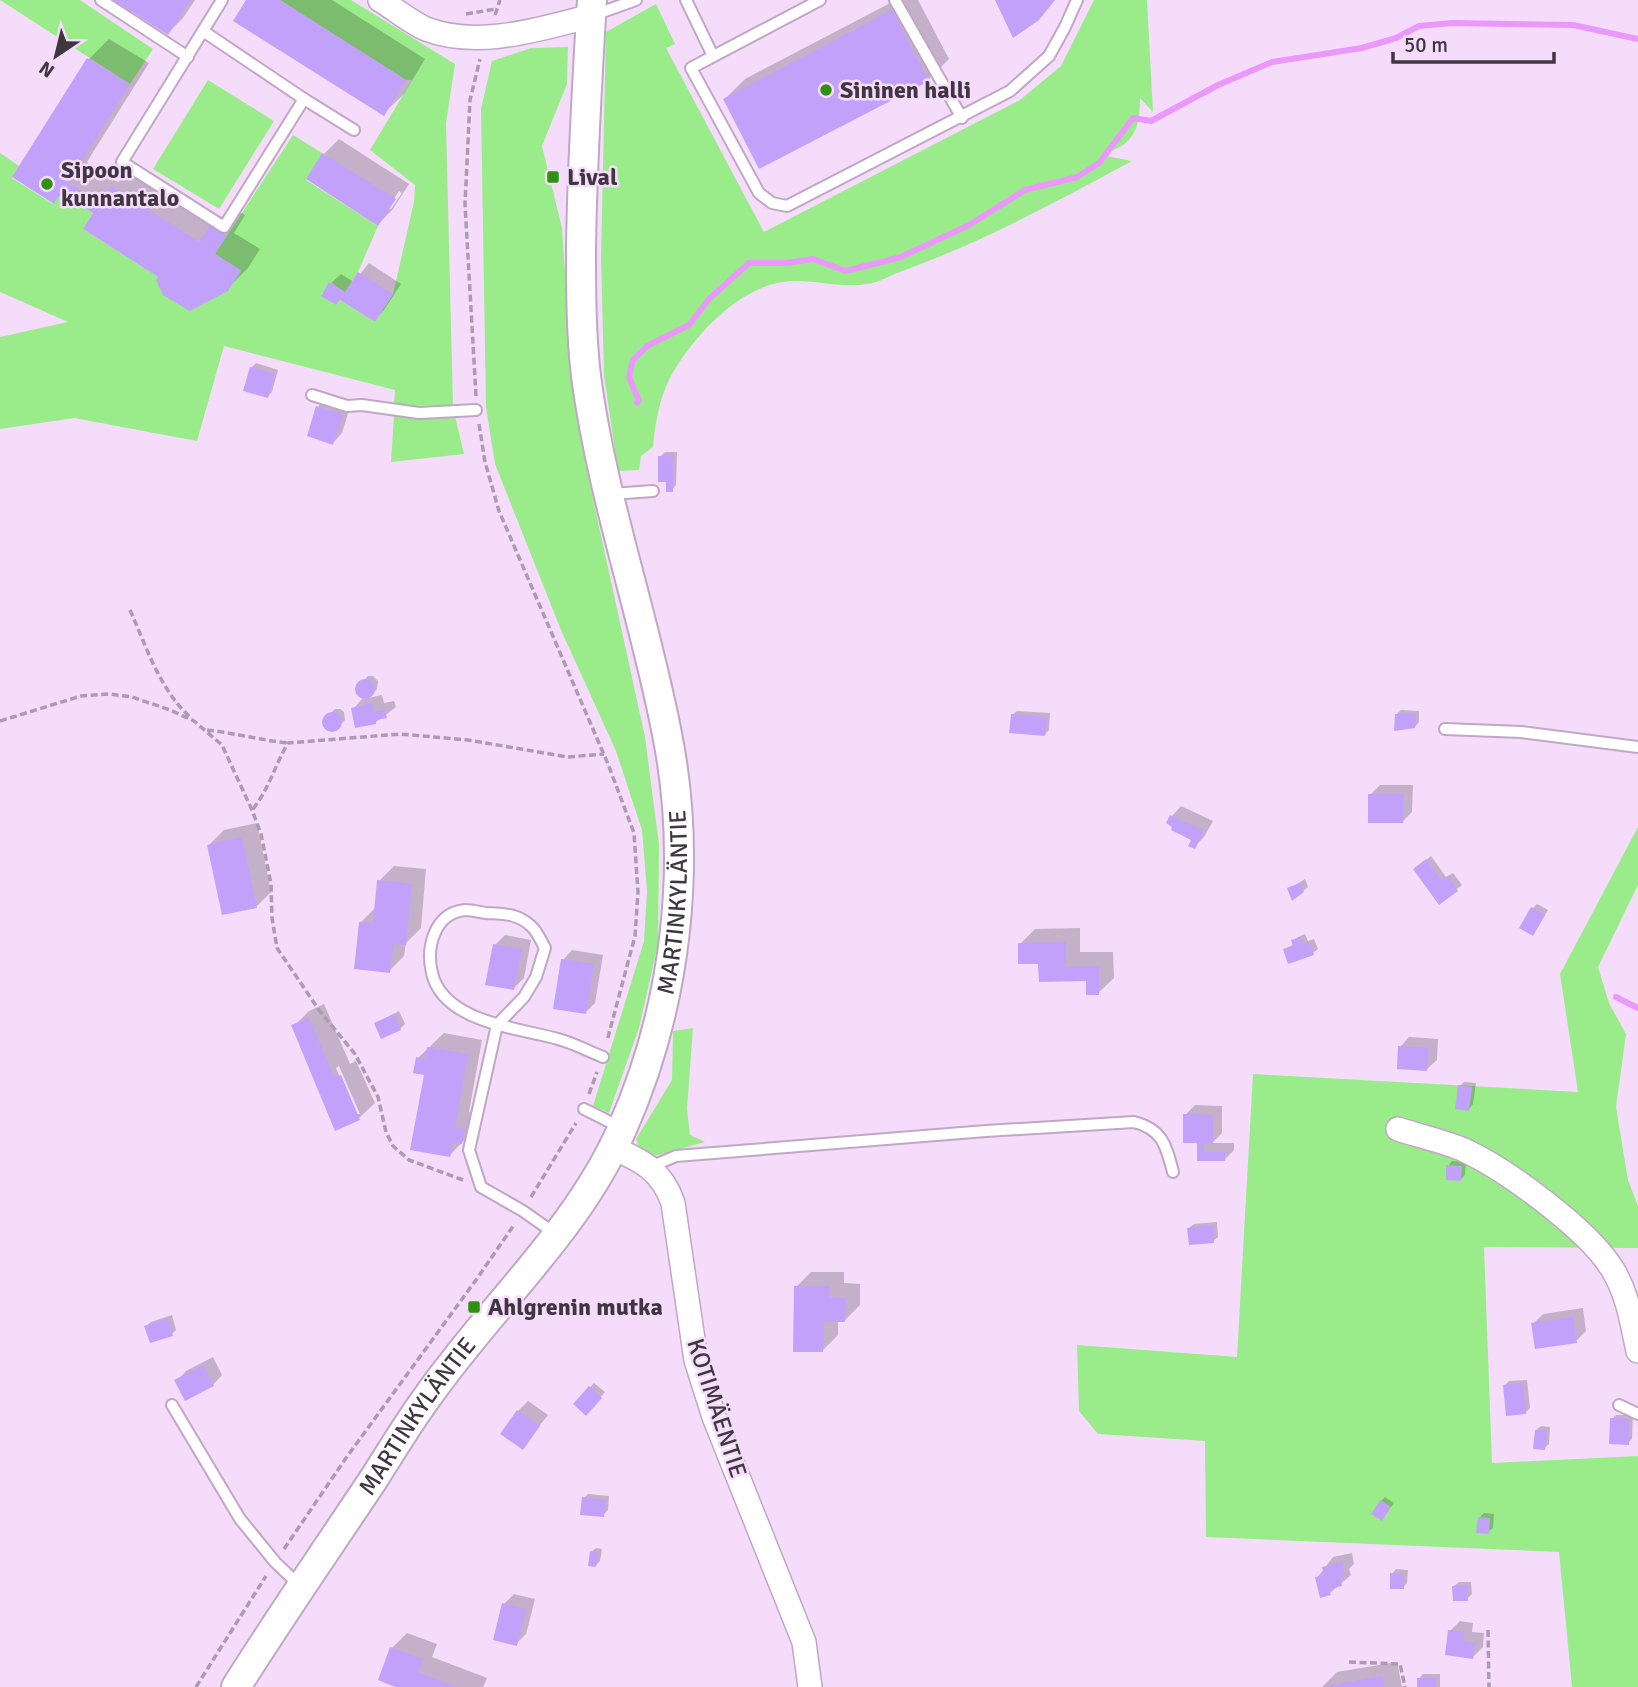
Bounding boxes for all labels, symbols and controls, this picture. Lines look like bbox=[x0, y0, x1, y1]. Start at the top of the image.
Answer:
north arrow bbox=[21, 21, 91, 91]
scale bar bbox=[1393, 21, 1554, 65]
text: 50 m bbox=[1404, 32, 1448, 58]
text: N bbox=[35, 55, 59, 83]
place label: Sininen halli bbox=[840, 75, 971, 105]
marker: Sininen halli bbox=[818, 82, 834, 98]
place label: Sipoon kunnantalo bbox=[61, 155, 179, 213]
place label: Lival bbox=[567, 162, 618, 192]
marker: Lival bbox=[545, 169, 561, 185]
marker: Sipoon kunnantalo bbox=[39, 176, 55, 192]
street label: MARTINKYLÄNTIE bbox=[650, 809, 694, 997]
place label: Ahlgrenin mutka bbox=[488, 1292, 663, 1322]
marker: Ahlgrenin mutka bbox=[466, 1299, 482, 1315]
street label: MARTINKYLÄNTIE bbox=[352, 1331, 482, 1501]
street label: KOTIMÄENTIE bbox=[680, 1335, 754, 1481]

